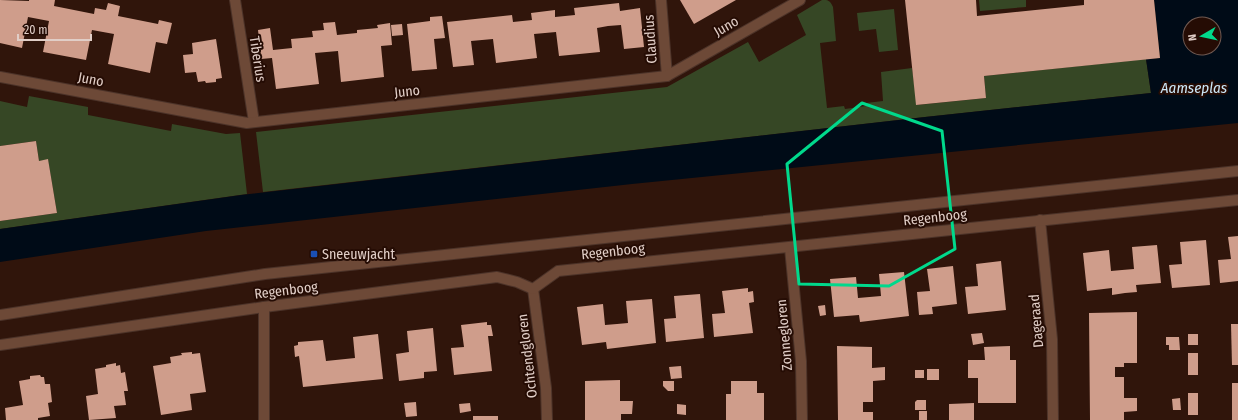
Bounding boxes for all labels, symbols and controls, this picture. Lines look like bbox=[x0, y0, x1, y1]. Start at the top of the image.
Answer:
street label: Juno bbox=[711, 13, 742, 40]
street label: Claudius bbox=[640, 14, 661, 64]
scale bar bbox=[18, 16, 91, 42]
north arrow bbox=[1182, 16, 1222, 56]
text: 20 m bbox=[24, 23, 48, 37]
text: N bbox=[1186, 33, 1200, 42]
street label: Tiberius bbox=[246, 35, 270, 83]
street label: Juno bbox=[77, 69, 105, 90]
water label: Aamseplas bbox=[1160, 79, 1228, 97]
street label: Juno bbox=[393, 82, 421, 101]
street label: Regenboog bbox=[902, 206, 968, 229]
street label: Regenboog bbox=[580, 240, 646, 263]
place label: Sneeuwjacht bbox=[322, 246, 395, 263]
marker: Sneeuwjacht bbox=[309, 249, 319, 259]
street label: Regenboog bbox=[253, 278, 319, 303]
street label: Dageraad bbox=[1026, 294, 1047, 348]
street label: Zonnegloren bbox=[773, 299, 796, 371]
street label: Ochtendgloren bbox=[514, 313, 541, 399]

